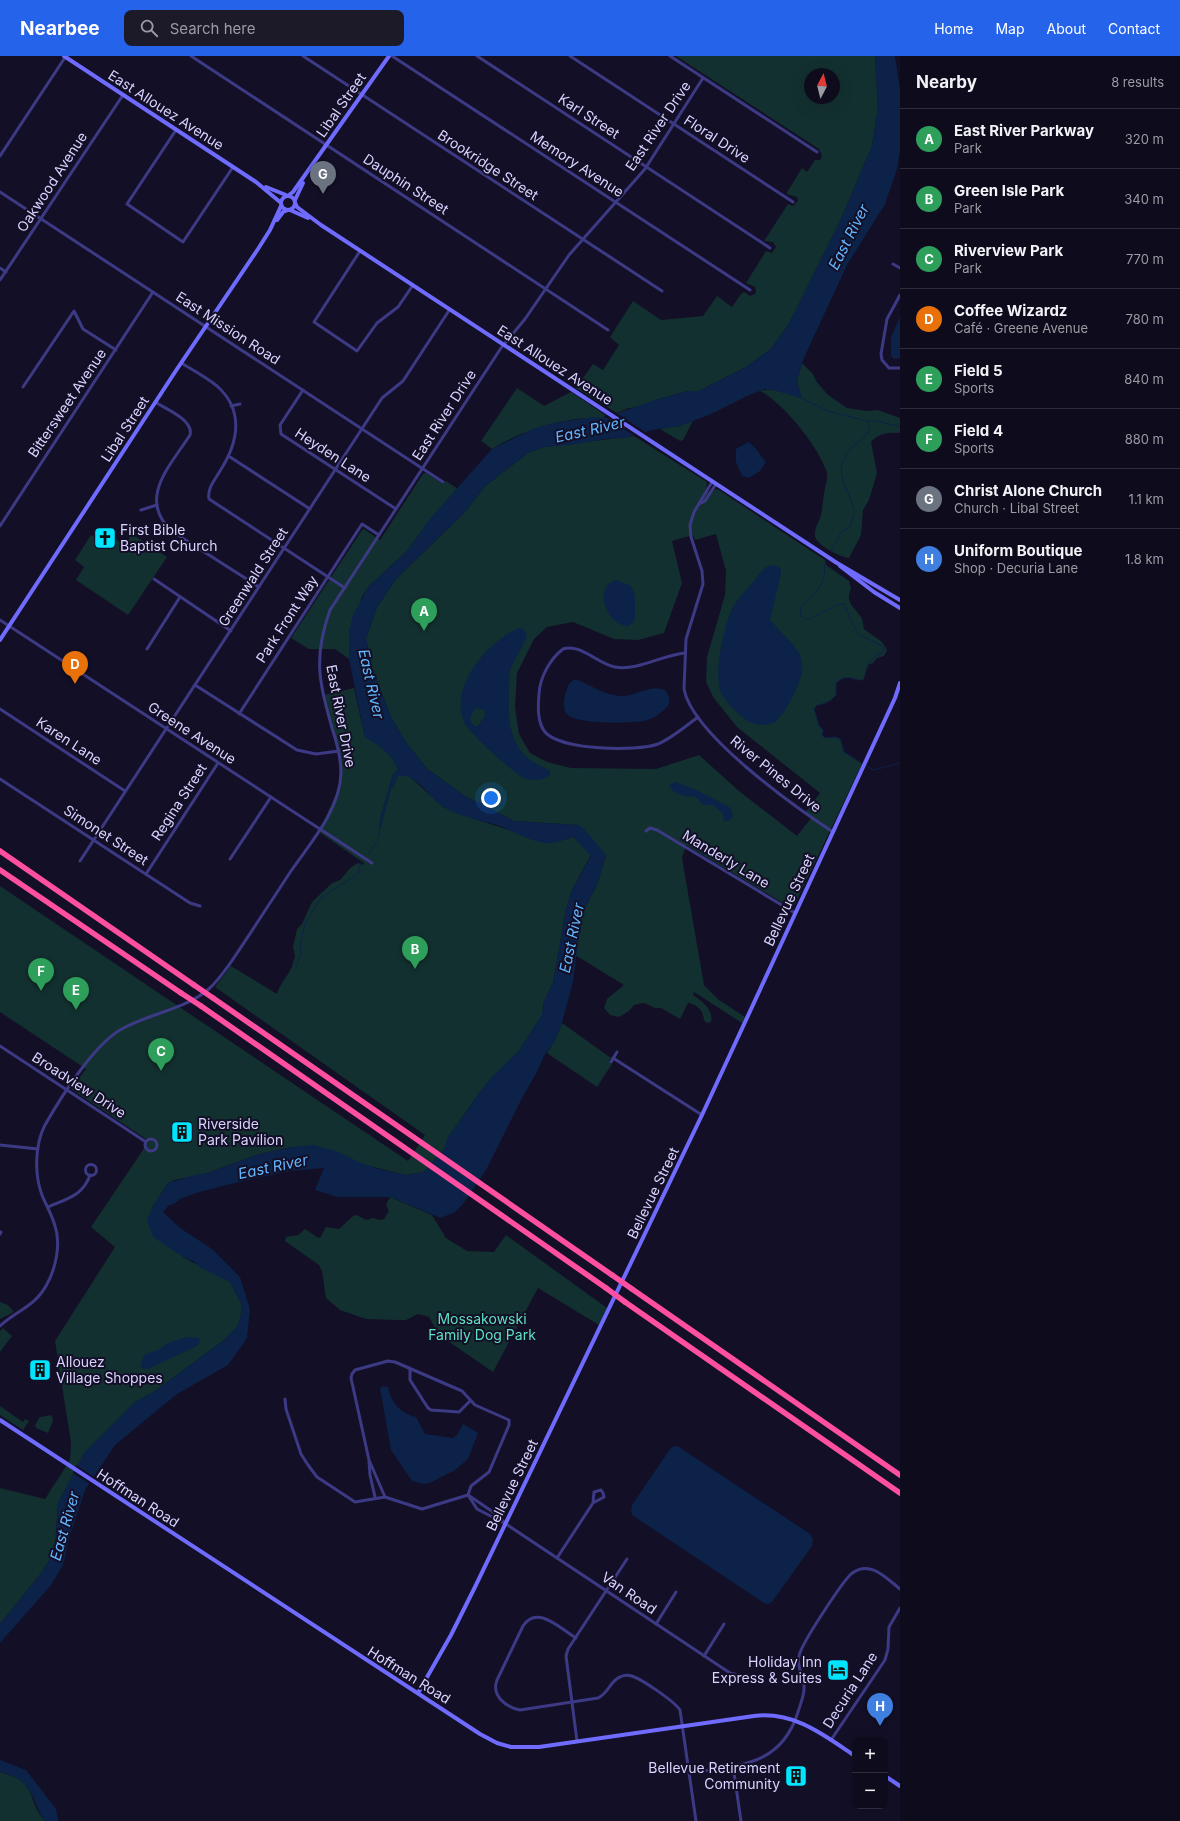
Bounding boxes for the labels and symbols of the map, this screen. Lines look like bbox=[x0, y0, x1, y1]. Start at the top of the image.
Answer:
street label: East Allouez Avenue bbox=[105, 66, 227, 153]
north arrow bbox=[804, 68, 840, 104]
street label: Libal Street bbox=[312, 69, 369, 140]
street label: East River Drive bbox=[621, 78, 694, 174]
street label: Karl Street bbox=[555, 90, 623, 142]
street label: Floral Drive bbox=[681, 111, 753, 166]
street label: Brookridge Street bbox=[435, 126, 542, 204]
street label: Memory Avenue bbox=[527, 127, 627, 200]
street label: Oakwood Avenue bbox=[13, 128, 90, 235]
street label: Dauphin Street bbox=[360, 150, 452, 218]
pin: G bbox=[310, 161, 336, 194]
water label: East River bbox=[824, 201, 873, 273]
street label: East Mission Road bbox=[173, 288, 284, 368]
street label: East Allouez Avenue bbox=[494, 321, 616, 408]
street label: Bittersweet Avenue bbox=[24, 345, 109, 460]
street label: East River Drive bbox=[408, 366, 479, 463]
street label: Libal Street bbox=[97, 392, 152, 465]
water label: East River bbox=[553, 412, 627, 447]
street label: Heyden Lane bbox=[292, 424, 374, 485]
place label: First Bible Baptist Church bbox=[120, 521, 218, 554]
street label: Greenwald Street bbox=[214, 524, 291, 630]
church icon: First Bible Baptist Church bbox=[92, 525, 118, 551]
street label: Park Front Way bbox=[252, 572, 321, 666]
pin: A bbox=[411, 598, 437, 631]
water label: East River bbox=[354, 647, 389, 721]
pin: D bbox=[62, 651, 88, 684]
street label: East River Drive bbox=[323, 663, 360, 769]
street label: Greene Avenue bbox=[145, 698, 239, 767]
street label: Karen Lane bbox=[33, 713, 105, 768]
street label: River Pines Drive bbox=[727, 732, 825, 816]
street label: Regina Street bbox=[147, 760, 210, 843]
your location bbox=[481, 788, 501, 808]
street label: Simonet Street bbox=[61, 801, 152, 868]
street label: Manderly Lane bbox=[680, 826, 773, 891]
street label: Bellevue Street bbox=[760, 851, 818, 949]
water label: East River bbox=[555, 901, 588, 975]
pin: B bbox=[402, 936, 428, 969]
pin: F bbox=[28, 958, 54, 991]
pin: E bbox=[63, 977, 89, 1010]
pin: C bbox=[148, 1038, 174, 1071]
street label: Broadview Drive bbox=[29, 1048, 129, 1121]
place label: Riverside Park Pavilion bbox=[198, 1115, 283, 1148]
building icon: Riverside Park Pavilion bbox=[169, 1119, 195, 1145]
street label: Bellevue Street bbox=[623, 1144, 682, 1241]
water label: East River bbox=[236, 1150, 310, 1183]
park label: Mossakowski Family Dog Park bbox=[428, 1310, 536, 1343]
place label: Allouez Village Shoppes bbox=[56, 1353, 163, 1386]
building icon: Allouez Village Shoppes bbox=[27, 1357, 53, 1383]
street label: Bellevue Street bbox=[482, 1436, 541, 1533]
street label: Hoffman Road bbox=[94, 1465, 183, 1531]
water label: East River bbox=[46, 1489, 84, 1563]
street label: Van Road bbox=[598, 1568, 660, 1617]
street label: Hoffman Road bbox=[365, 1642, 454, 1707]
street label: Decuria Lane bbox=[819, 1648, 881, 1731]
place label: Holiday Inn Express & Suites bbox=[712, 1653, 822, 1686]
hotel icon: Holiday Inn Express & Suites bbox=[825, 1657, 851, 1683]
pin: H bbox=[867, 1693, 893, 1726]
place label: Bellevue Retirement Community bbox=[648, 1759, 780, 1792]
building icon: Bellevue Retirement Community bbox=[783, 1763, 809, 1789]

